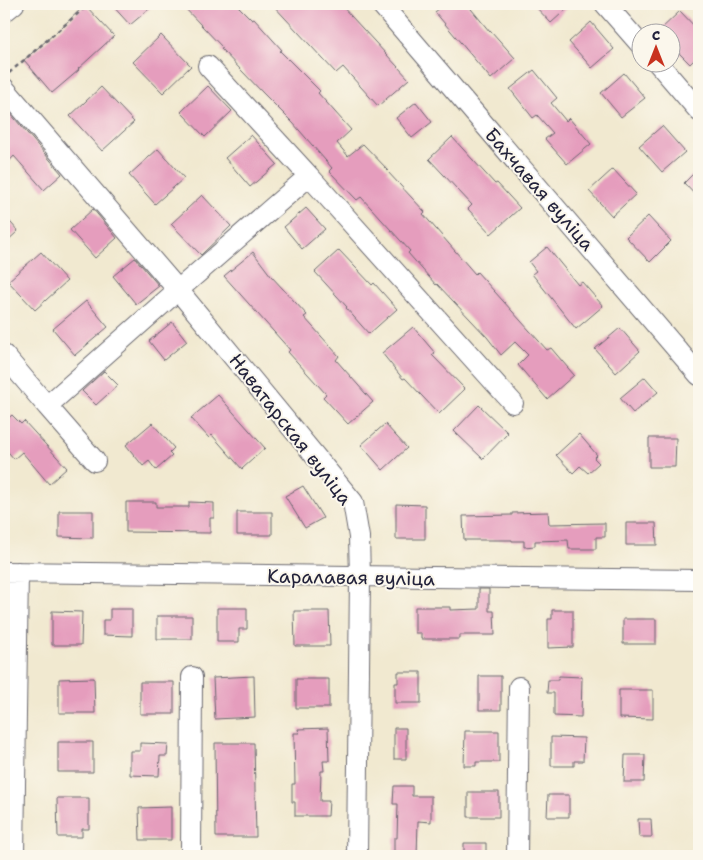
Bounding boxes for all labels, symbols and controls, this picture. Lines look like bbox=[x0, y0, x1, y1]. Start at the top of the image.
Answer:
north arrow bbox=[630, 22, 680, 72]
text: С bbox=[652, 26, 660, 44]
street label: Бахчавая вуліца bbox=[479, 123, 600, 256]
street label: Наватарская вуліца bbox=[223, 348, 358, 510]
street label: Каралавая вуліца bbox=[267, 564, 435, 591]

